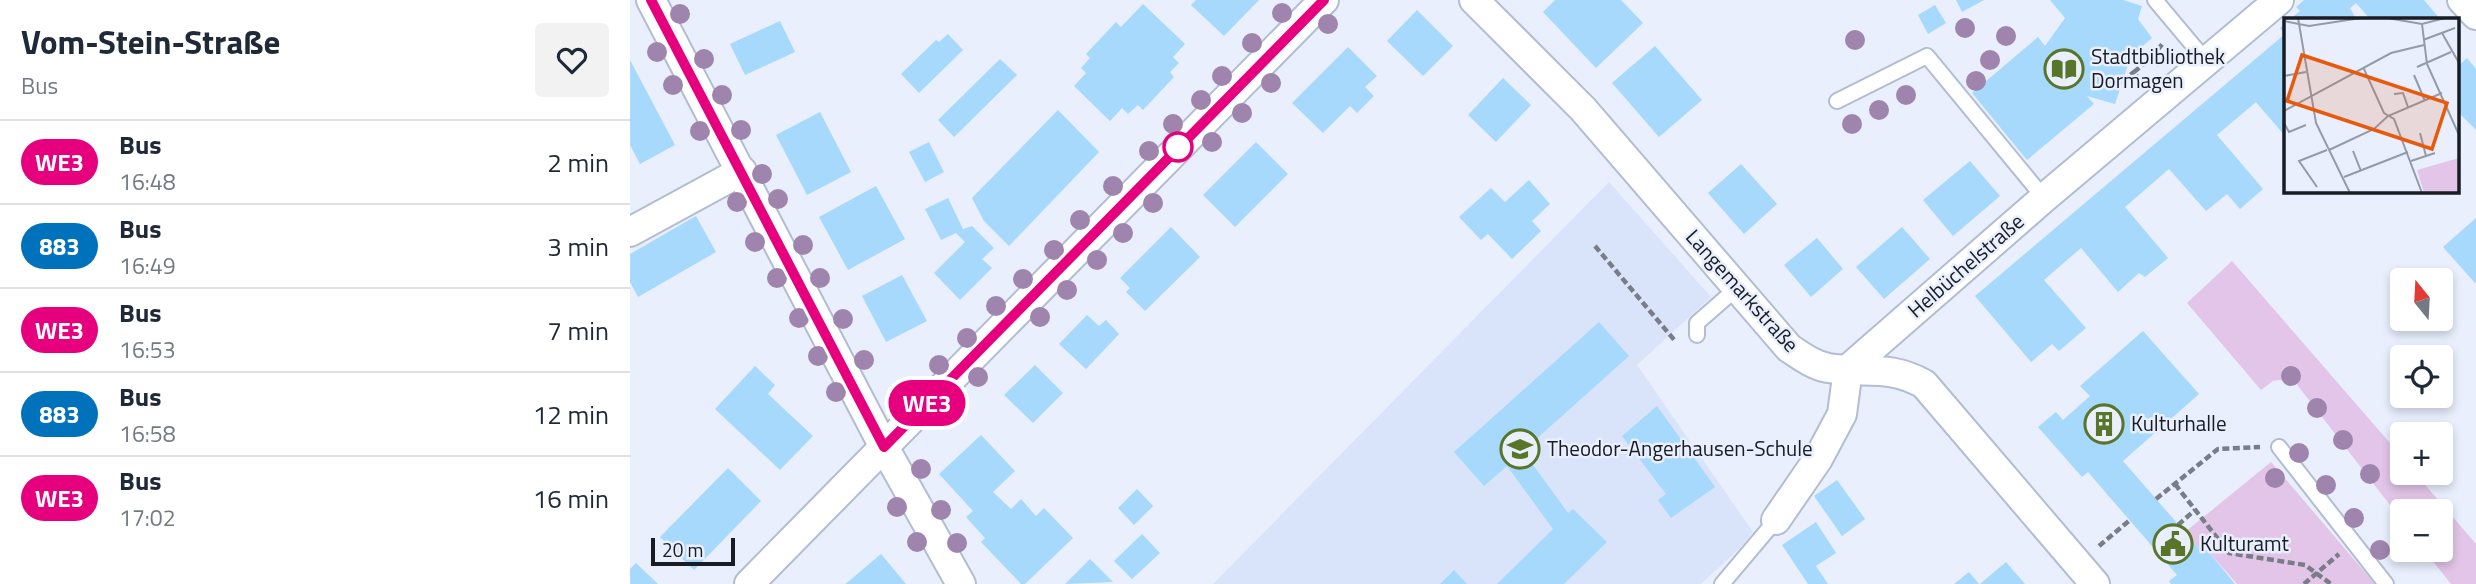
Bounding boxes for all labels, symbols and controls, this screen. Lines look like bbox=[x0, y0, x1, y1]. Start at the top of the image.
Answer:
text: Vom-Stein-Straße bbox=[21, 17, 280, 67]
inset map bbox=[2284, 18, 2458, 192]
button: heart bbox=[535, 23, 609, 97]
place label: Stadtbibliothek Dormagen bbox=[2091, 40, 2225, 96]
library icon: Stadtbibliothek Dormagen bbox=[2043, 48, 2085, 90]
text: Bus bbox=[21, 68, 58, 103]
text: Bus bbox=[119, 125, 162, 164]
unlabelled marker bbox=[1163, 132, 1193, 162]
text: 2 min bbox=[547, 143, 609, 182]
text: WE3 bbox=[35, 144, 84, 180]
text: 16:48 bbox=[119, 164, 176, 199]
street label: Helbüchelstraße bbox=[1900, 206, 2031, 325]
text: Bus bbox=[119, 209, 161, 248]
street label: Langemarkstraße bbox=[1679, 222, 1807, 359]
text: 3 min bbox=[547, 227, 609, 266]
text: 883 bbox=[39, 228, 80, 264]
text: 16:49 bbox=[119, 248, 176, 283]
north arrow bbox=[2390, 268, 2454, 331]
map controls bbox=[2390, 268, 2453, 562]
text: Bus bbox=[119, 293, 162, 332]
text: 7 min bbox=[547, 311, 609, 350]
text: WE3 bbox=[35, 312, 84, 348]
text: 16:53 bbox=[119, 332, 176, 367]
button: locate bbox=[2390, 345, 2453, 408]
text: Bus bbox=[119, 377, 161, 416]
line badge: WE3 bbox=[887, 380, 967, 426]
text: WE3 bbox=[902, 385, 952, 421]
text: 12 min bbox=[533, 395, 609, 434]
text: 883 bbox=[39, 396, 80, 432]
building icon: Kulturhalle bbox=[2083, 403, 2125, 445]
place label: Kulturhalle bbox=[2131, 407, 2227, 439]
text: 16:58 bbox=[119, 416, 176, 451]
button: + bbox=[2390, 422, 2453, 485]
school or university icon: Theodor-Angerhausen-Schule bbox=[1499, 428, 1541, 470]
place label: Theodor-Angerhausen-Schule bbox=[1547, 432, 1813, 464]
text: Bus bbox=[119, 461, 162, 500]
text: 16 min bbox=[533, 479, 609, 518]
text: WE3 bbox=[35, 480, 84, 516]
button: − bbox=[2390, 499, 2453, 562]
text: 17:02 bbox=[119, 500, 176, 535]
public building icon: Kulturamt bbox=[2152, 523, 2194, 565]
place label: Kulturamt bbox=[2200, 527, 2289, 559]
scale bar bbox=[651, 535, 735, 567]
text: 20 m bbox=[662, 535, 703, 564]

